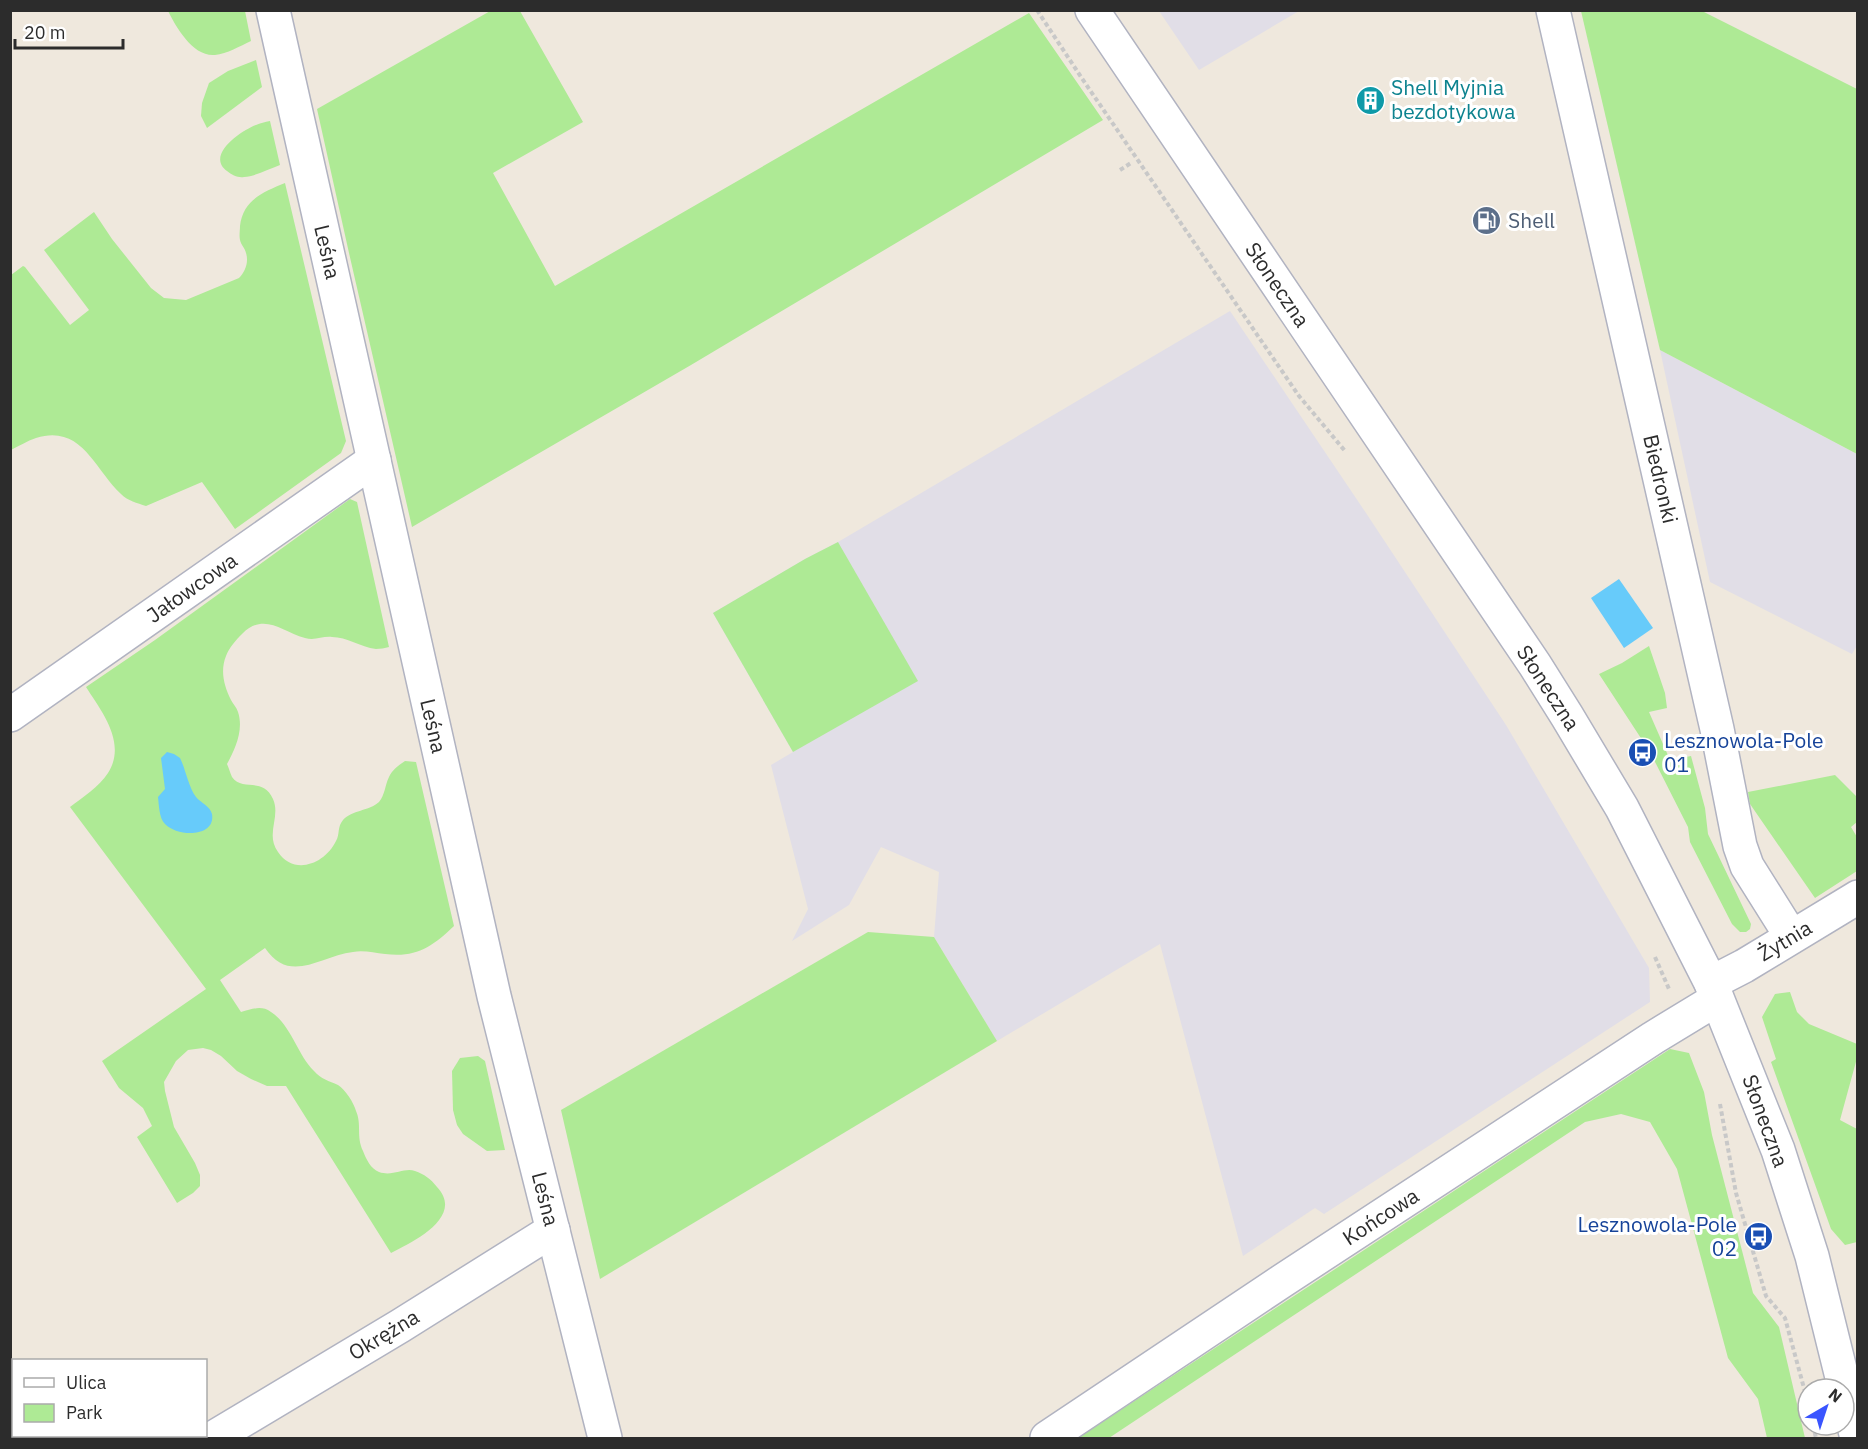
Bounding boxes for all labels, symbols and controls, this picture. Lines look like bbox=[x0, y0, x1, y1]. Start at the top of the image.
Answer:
scale bar bbox=[15, 12, 123, 50]
text: 20 m bbox=[24, 21, 66, 44]
place label: Shell Myjnia bezdotykowa bbox=[1391, 73, 1515, 125]
building icon: Shell Myjnia bezdotykowa bbox=[1354, 84, 1386, 116]
fuel station icon: Shell bbox=[1471, 205, 1503, 237]
place label: Shell bbox=[1508, 206, 1555, 234]
street label: Leśna bbox=[308, 222, 348, 282]
street label: Słoneczna bbox=[1239, 237, 1316, 332]
street label: Biedronki bbox=[1637, 432, 1685, 526]
street label: Jałowcowa bbox=[141, 546, 242, 629]
street label: Słoneczna bbox=[1511, 639, 1587, 736]
street label: Leśna bbox=[414, 696, 454, 756]
place label: Lesznowola-Pole 01 bbox=[1664, 726, 1823, 778]
bus stop icon: Lesznowola-Pole 01 bbox=[1627, 737, 1659, 769]
street label: Żytnia bbox=[1752, 913, 1817, 967]
street label: Słoneczna bbox=[1736, 1070, 1796, 1171]
street label: Leśna bbox=[526, 1169, 566, 1229]
street label: Końcowa bbox=[1337, 1181, 1424, 1251]
place label: Lesznowola-Pole 02 bbox=[1578, 1210, 1737, 1262]
bus stop icon: Lesznowola-Pole 02 bbox=[1742, 1221, 1774, 1253]
street label: Okrężna bbox=[343, 1302, 424, 1366]
legend bbox=[12, 1359, 207, 1437]
text: Ulica bbox=[66, 1371, 107, 1394]
north arrow bbox=[1796, 1377, 1856, 1437]
text: N bbox=[1825, 1384, 1846, 1407]
text: Park bbox=[66, 1401, 103, 1424]

